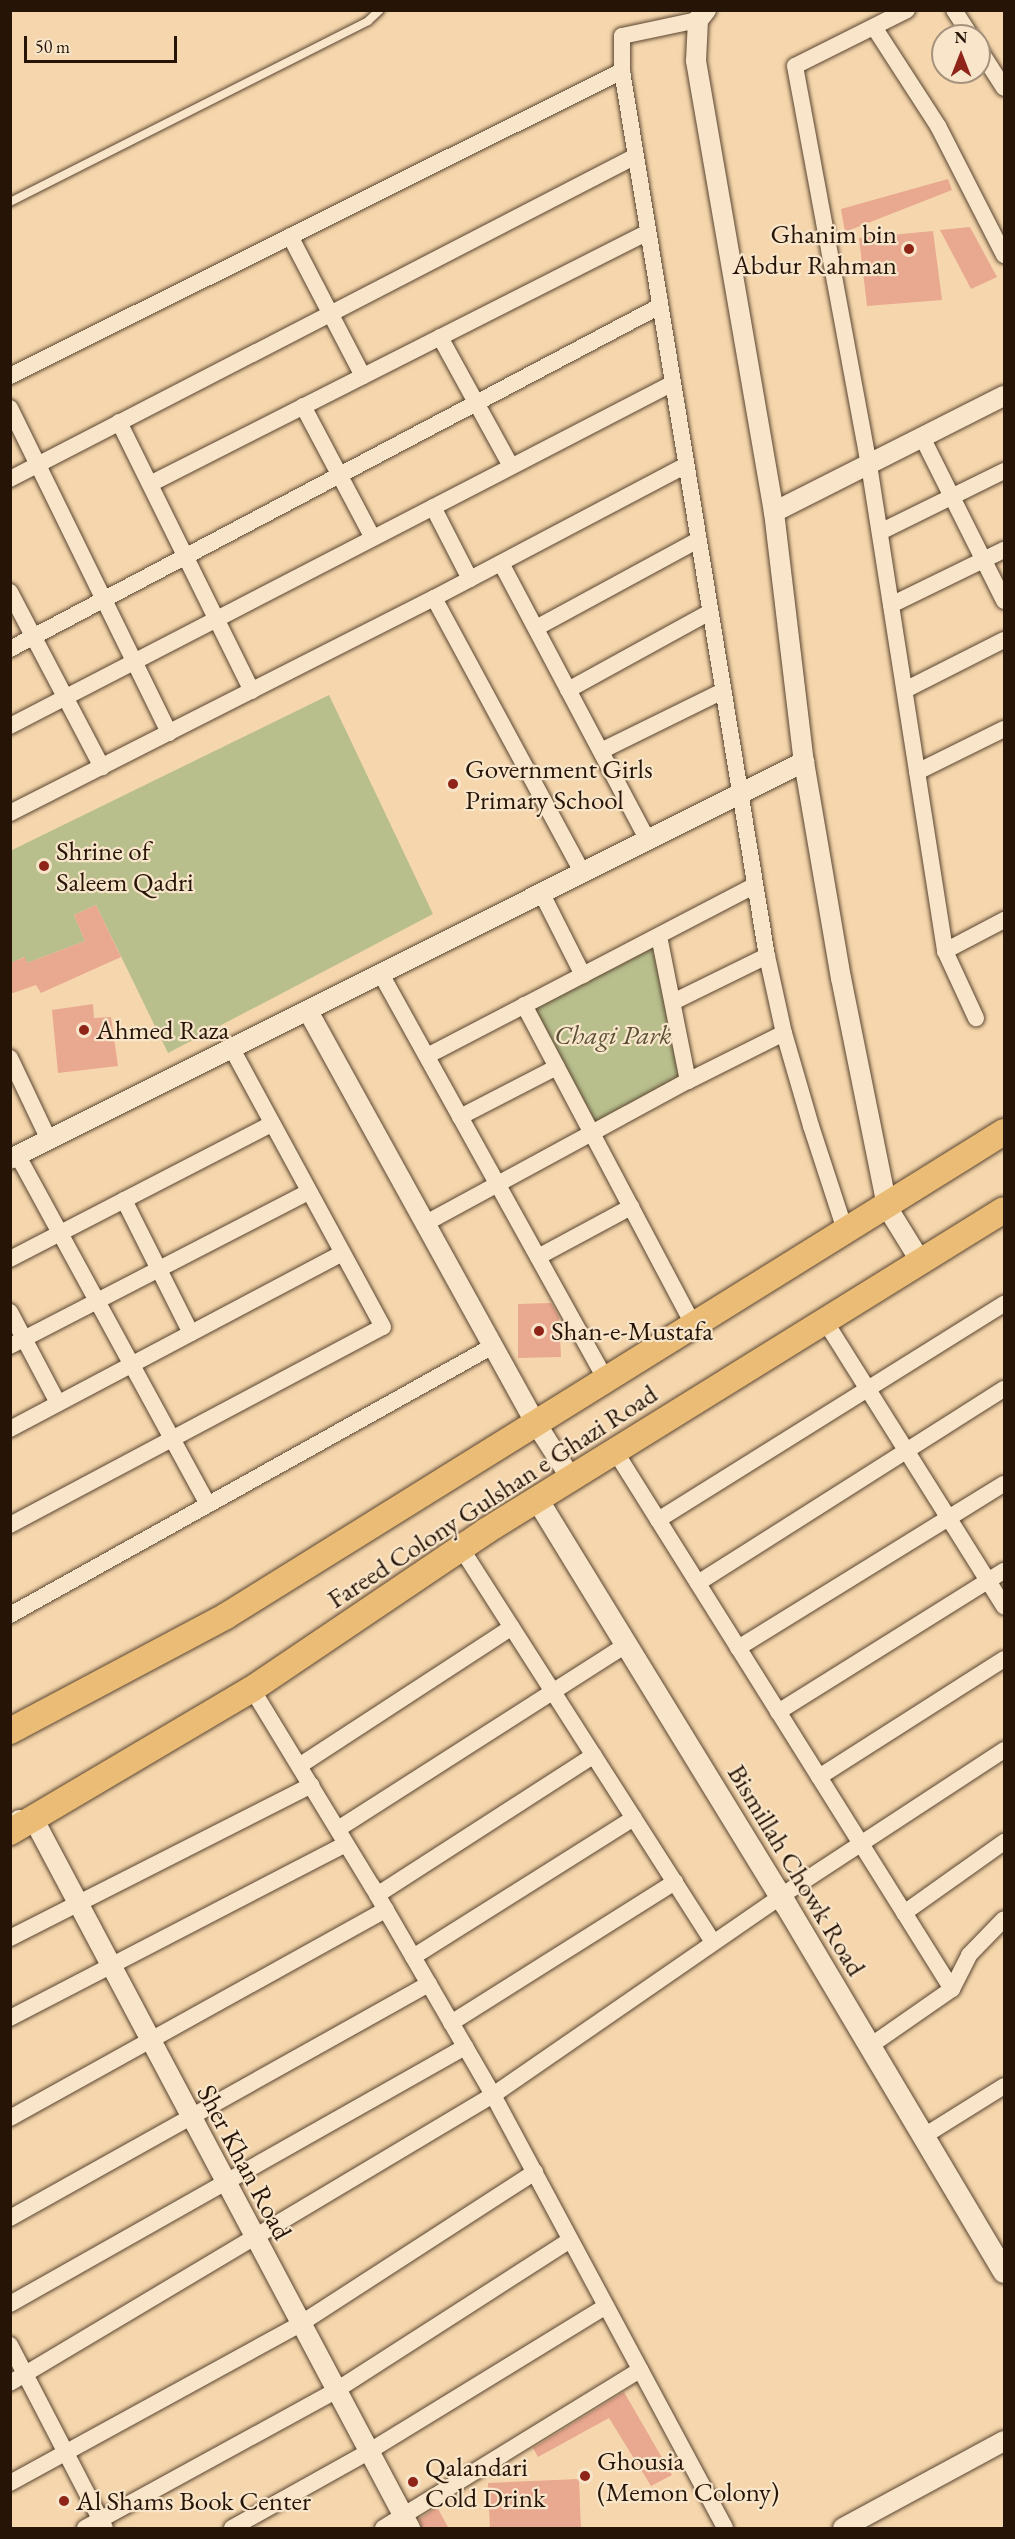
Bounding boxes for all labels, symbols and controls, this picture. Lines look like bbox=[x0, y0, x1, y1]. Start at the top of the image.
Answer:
scale bar bbox=[27, 24, 180, 62]
north arrow bbox=[931, 24, 991, 84]
text: N bbox=[955, 27, 967, 48]
text: 50 m bbox=[35, 35, 70, 58]
place label: Ghanim bin Abdur Rahman bbox=[732, 217, 897, 280]
marker: Ghanim bin Abdur Rahman bbox=[902, 242, 916, 256]
place label: Government Girls Primary School bbox=[465, 752, 653, 815]
marker: Government Girls Primary School bbox=[446, 777, 460, 791]
place label: Shrine of Saleem Qadri bbox=[56, 834, 194, 897]
marker: Shrine of Saleem Qadri bbox=[37, 859, 51, 873]
place label: Ahmed Raza bbox=[96, 1014, 229, 1046]
park label: Chagi Park bbox=[554, 1019, 672, 1051]
marker: Ahmed Raza bbox=[77, 1023, 91, 1037]
place label: Shan-e-Mustafa bbox=[551, 1315, 713, 1347]
marker: Shan-e-Mustafa bbox=[532, 1324, 546, 1338]
street label: Fareed Colony Gulshan e Ghazi Road bbox=[321, 1377, 663, 1615]
street label: Bismillah Chowk Road bbox=[721, 1758, 873, 1982]
street label: Sher Khan Road bbox=[191, 2079, 299, 2245]
place label: Ghousia (Memon Colony) bbox=[597, 2444, 779, 2507]
place label: Qalandari Cold Drink bbox=[425, 2450, 546, 2513]
marker: Ghousia (Memon Colony) bbox=[578, 2469, 592, 2483]
marker: Qalandari Cold Drink bbox=[406, 2475, 420, 2489]
place label: Al Shams Book Center bbox=[76, 2485, 311, 2517]
marker: Al Shams Book Center bbox=[57, 2494, 71, 2508]

